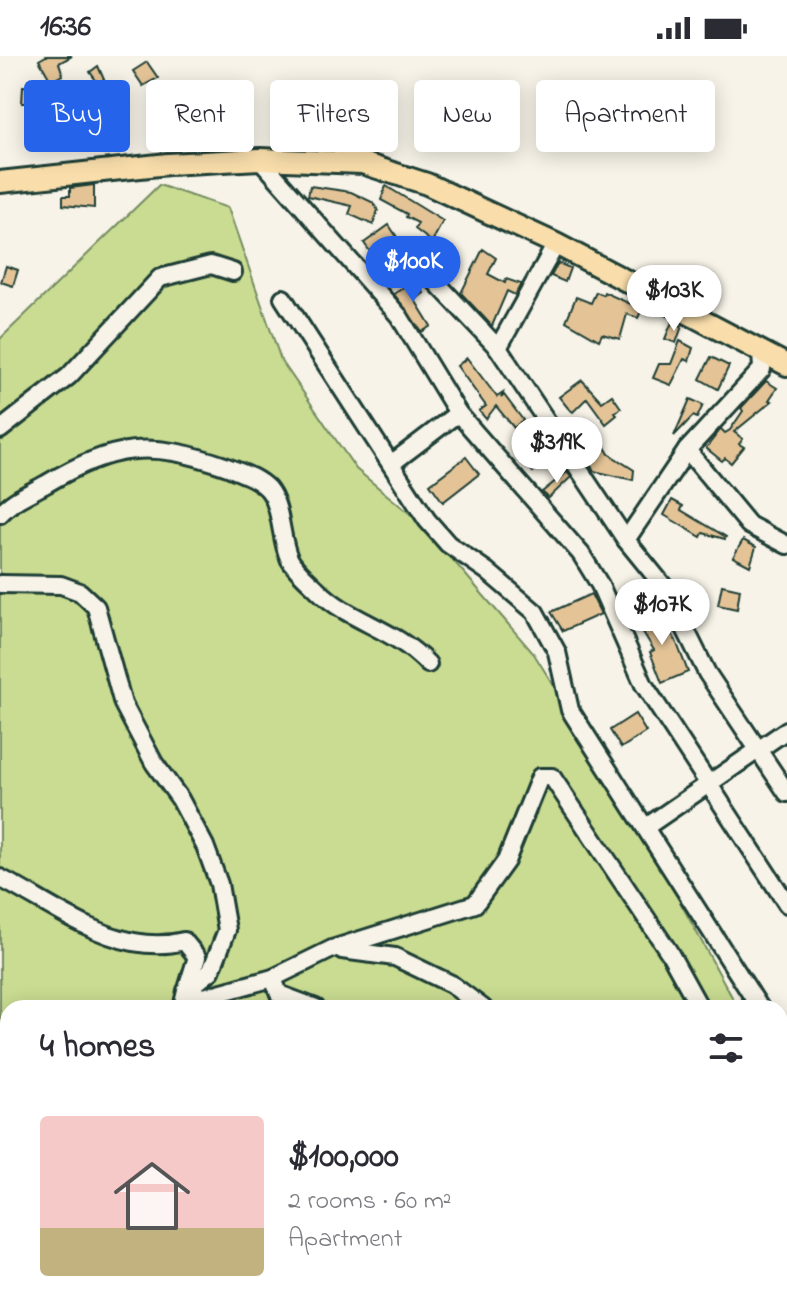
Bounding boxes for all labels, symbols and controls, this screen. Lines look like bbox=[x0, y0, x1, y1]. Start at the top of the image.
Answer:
text: 16:36 bbox=[40, 6, 91, 50]
chip: Buy bbox=[24, 80, 130, 152]
chip: Rent bbox=[146, 80, 254, 152]
chip: Filters bbox=[270, 80, 398, 152]
chip: New bbox=[414, 80, 520, 152]
chip: Apartment bbox=[536, 80, 715, 152]
pin: $100K bbox=[357, 236, 469, 304]
text: $100K bbox=[383, 243, 443, 281]
pin: $103K bbox=[618, 265, 730, 333]
text: $103K bbox=[645, 272, 703, 310]
pin: $319K bbox=[501, 417, 613, 485]
text: $319K bbox=[529, 424, 585, 462]
pin: $107K bbox=[606, 579, 718, 647]
text: $107K bbox=[633, 586, 691, 624]
text: 4 homes bbox=[40, 1023, 155, 1073]
icon: filters bbox=[704, 1026, 748, 1070]
text: $100,000 bbox=[288, 1133, 399, 1183]
icon: home bbox=[104, 1148, 200, 1244]
text: 2 rooms · 60 m² bbox=[288, 1183, 452, 1221]
text: Apartment bbox=[288, 1221, 402, 1259]

